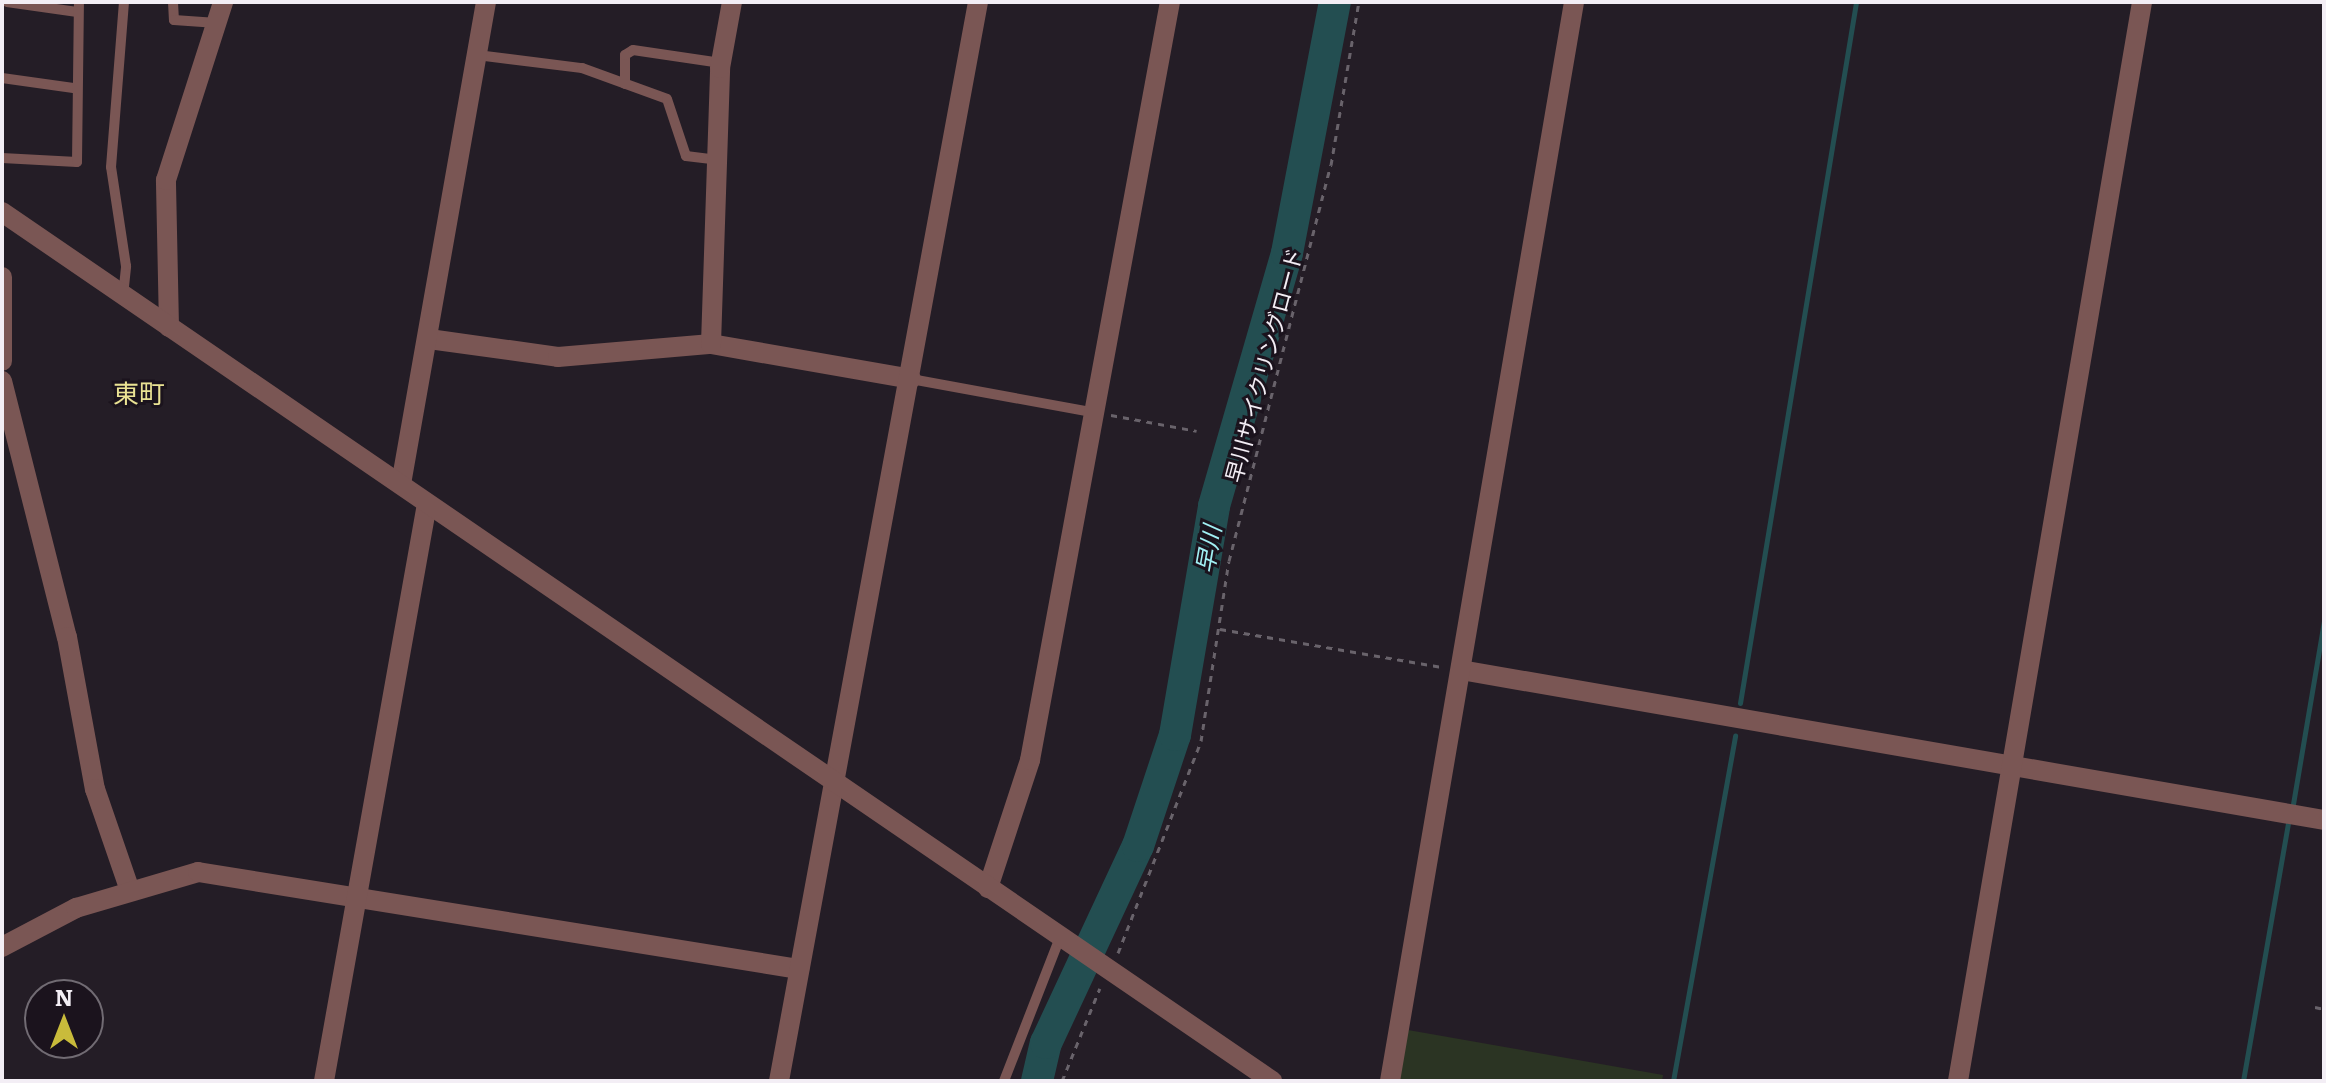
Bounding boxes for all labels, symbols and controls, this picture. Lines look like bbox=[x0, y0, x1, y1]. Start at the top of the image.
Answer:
street label: 早川サイクリングロード bbox=[1219, 245, 1307, 485]
district label: 東町 bbox=[113, 376, 165, 408]
water label: 早川 bbox=[1189, 523, 1225, 575]
north arrow bbox=[24, 979, 104, 1059]
text: N bbox=[55, 980, 73, 1013]

